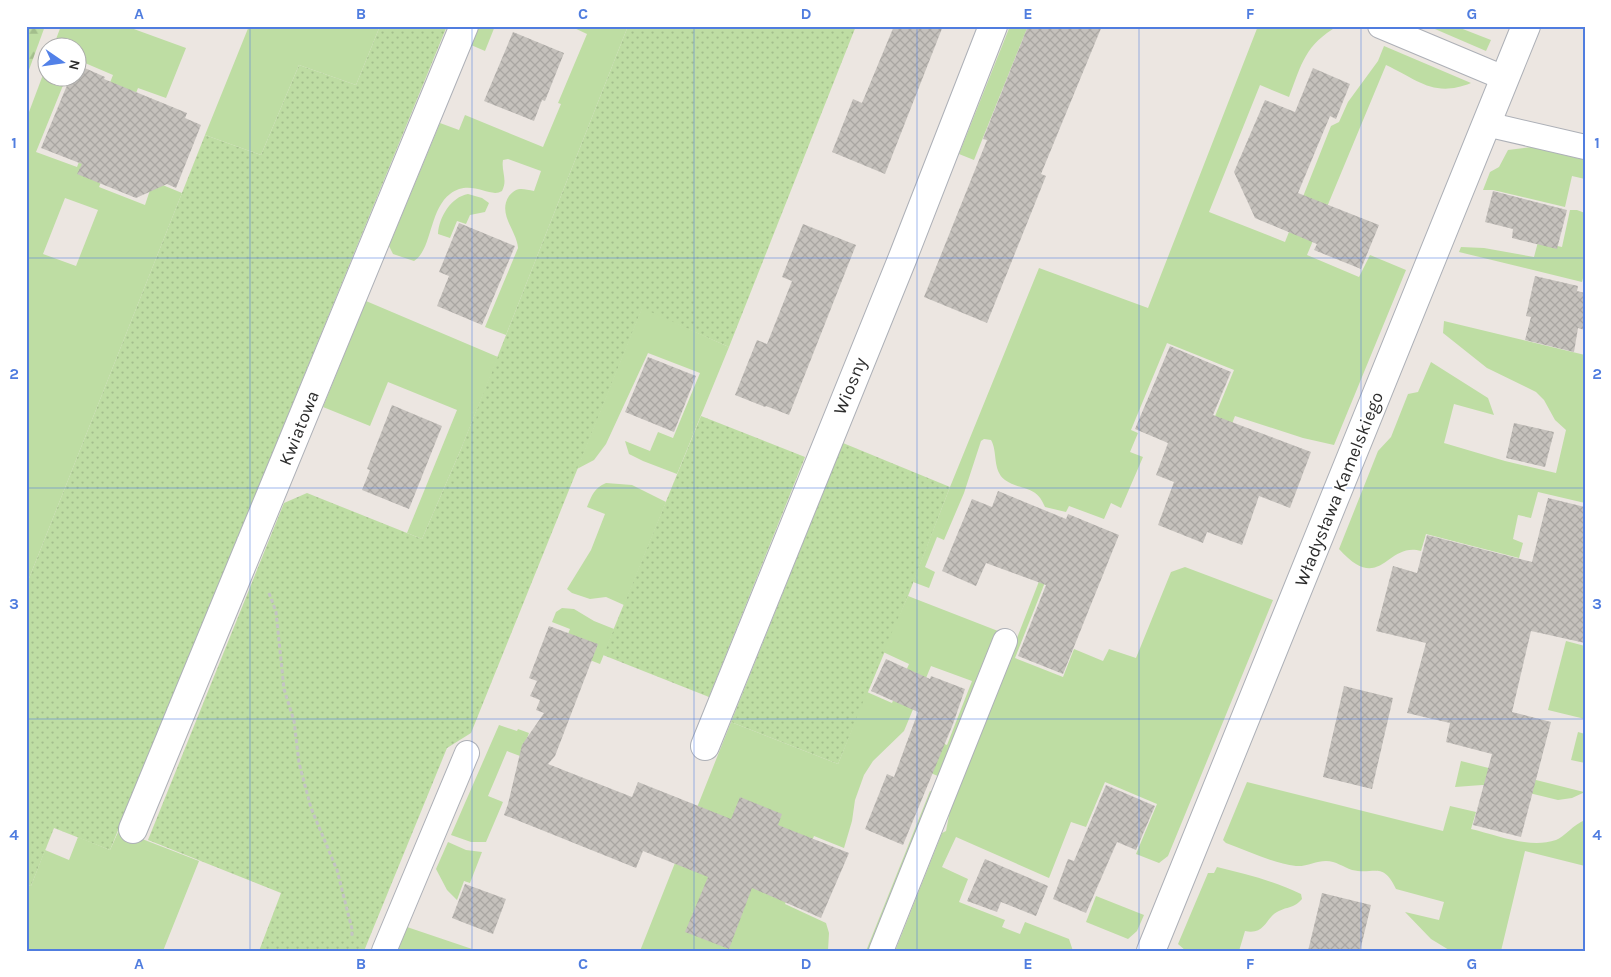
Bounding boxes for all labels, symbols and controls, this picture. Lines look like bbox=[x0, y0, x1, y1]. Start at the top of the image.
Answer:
text: A bbox=[134, 4, 144, 23]
text: B bbox=[356, 4, 366, 23]
text: C bbox=[578, 4, 588, 23]
text: D bbox=[801, 4, 812, 23]
text: E bbox=[1023, 4, 1033, 23]
text: F bbox=[1246, 4, 1255, 23]
text: G bbox=[1467, 4, 1477, 23]
north arrow bbox=[38, 38, 88, 88]
text: N bbox=[65, 58, 84, 72]
text: 1 bbox=[11, 133, 17, 152]
text: 1 bbox=[1594, 133, 1600, 152]
street label: Wiosny bbox=[829, 353, 872, 418]
text: 2 bbox=[9, 364, 19, 383]
text: 2 bbox=[1592, 364, 1602, 383]
street label: Kwiatowa bbox=[274, 387, 324, 469]
street label: Władysława Kamelskiego bbox=[1290, 388, 1388, 590]
text: 3 bbox=[9, 594, 19, 613]
text: 3 bbox=[1592, 594, 1602, 613]
text: 4 bbox=[9, 825, 19, 844]
text: 4 bbox=[1592, 825, 1602, 844]
text: A bbox=[134, 954, 144, 973]
text: B bbox=[356, 954, 366, 973]
text: C bbox=[578, 954, 588, 973]
text: D bbox=[801, 954, 812, 973]
text: E bbox=[1023, 954, 1033, 973]
text: F bbox=[1246, 954, 1255, 973]
text: G bbox=[1467, 954, 1477, 973]

